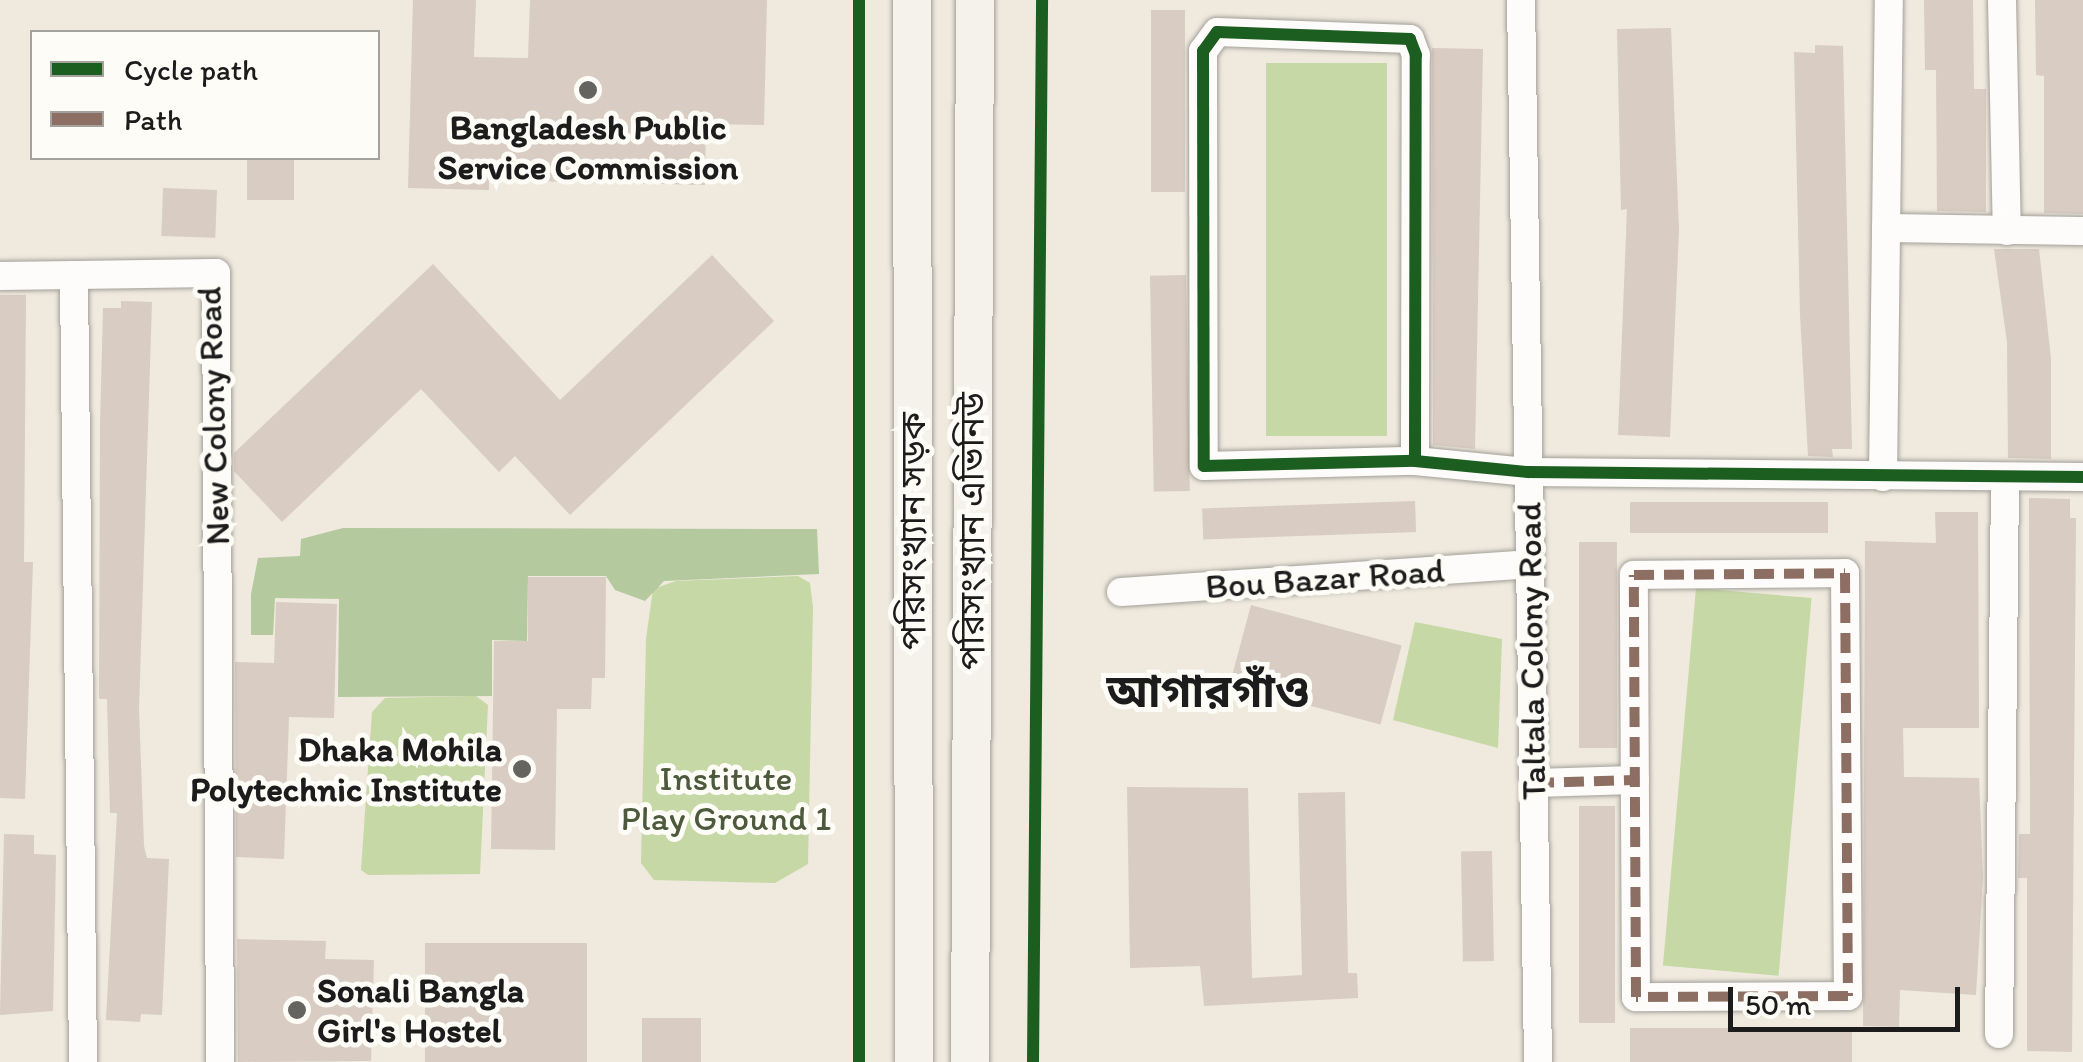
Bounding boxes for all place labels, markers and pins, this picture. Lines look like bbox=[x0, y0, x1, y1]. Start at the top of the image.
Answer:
marker: Bangladesh Public Service Commission bbox=[577, 79, 599, 101]
place label: Bangladesh Public Service Commission bbox=[438, 106, 738, 188]
place label: Dhaka Mohila Polytechnic Institute bbox=[189, 728, 502, 810]
marker: Dhaka Mohila Polytechnic Institute bbox=[511, 758, 533, 780]
place label: Sonali Bangla Girl's Hostel bbox=[317, 969, 524, 1051]
marker: Sonali Bangla Girl's Hostel bbox=[286, 999, 308, 1021]

